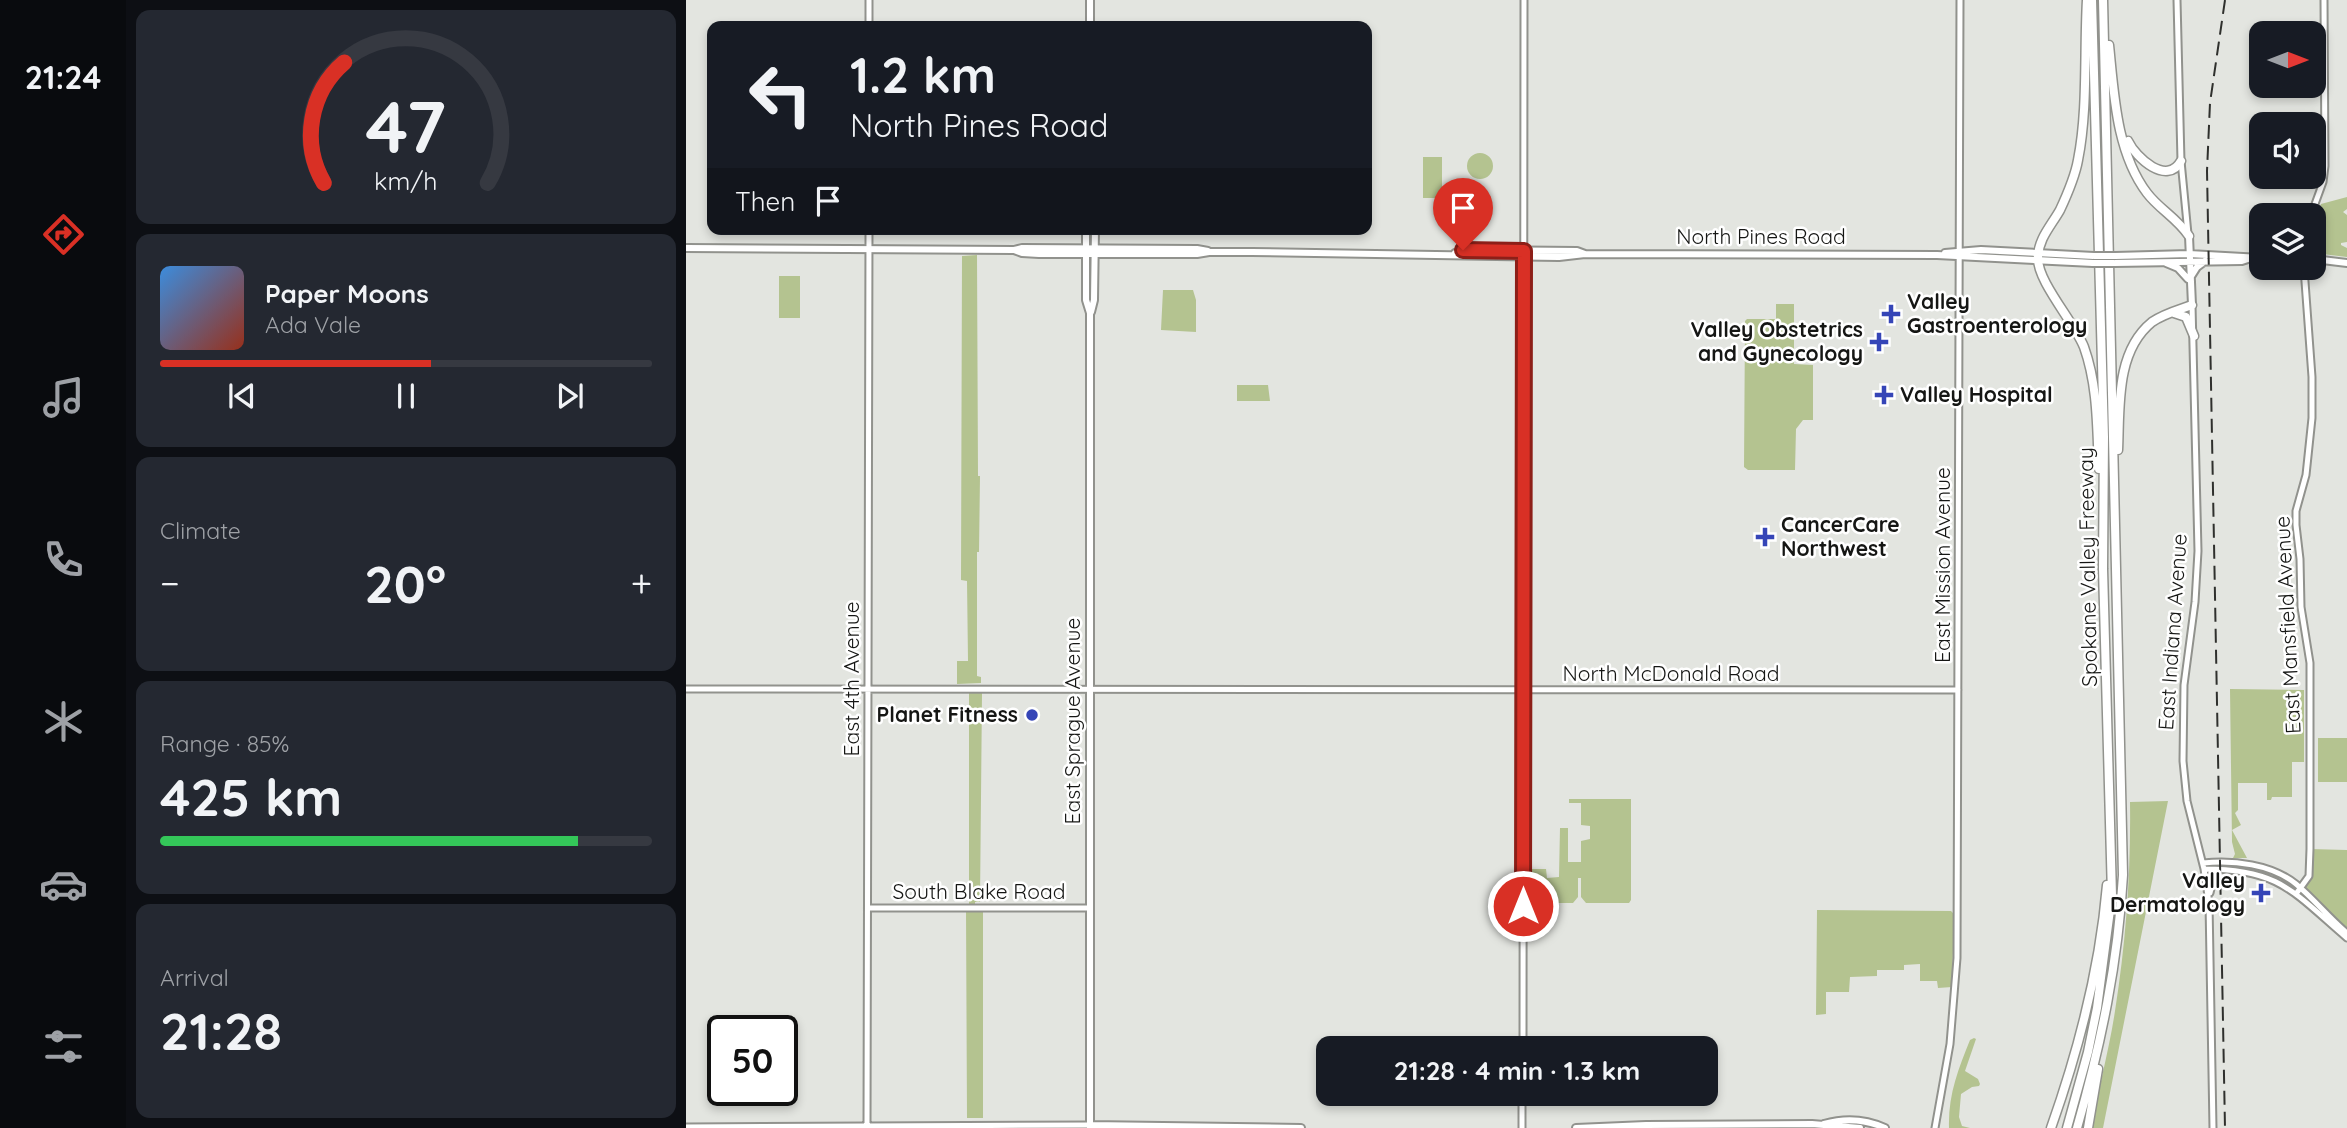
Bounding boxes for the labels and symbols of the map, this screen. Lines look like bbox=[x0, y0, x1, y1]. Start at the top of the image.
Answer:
north arrow bbox=[2249, 21, 2326, 98]
pin bbox=[1433, 178, 1493, 250]
street label: North Pines Road bbox=[1676, 223, 1846, 249]
place label: Valley Gastroenterology bbox=[1907, 288, 2087, 338]
marker: Valley Gastroenterology bbox=[1881, 304, 1901, 324]
place label: Valley Obstetrics and Gynecology bbox=[1690, 316, 1863, 366]
marker: Valley Obstetrics and Gynecology bbox=[1869, 332, 1889, 352]
place label: Valley Hospital bbox=[1900, 381, 2053, 407]
marker: Valley Hospital bbox=[1874, 385, 1894, 405]
street label: Spokane Valley Freeway bbox=[2072, 447, 2102, 687]
street label: East Mission Avenue bbox=[1929, 467, 1955, 663]
place label: CancerCare Northwest bbox=[1781, 511, 1900, 561]
street label: East Mansfield Avenue bbox=[2268, 515, 2306, 735]
marker: CancerCare Northwest bbox=[1755, 527, 1775, 547]
street label: East Indiana Avenue bbox=[2152, 533, 2192, 731]
street label: East 4th Avenue bbox=[838, 601, 864, 757]
street label: East Sprague Avenue bbox=[1059, 618, 1085, 824]
street label: North McDonald Road bbox=[1562, 660, 1780, 686]
place label: Planet Fitness bbox=[877, 701, 1018, 727]
marker: Planet Fitness bbox=[1024, 707, 1040, 723]
place label: Valley Dermatology bbox=[2110, 867, 2245, 917]
position arrow bbox=[1486, 869, 1560, 943]
street label: South Blake Road bbox=[893, 878, 1065, 904]
marker: Valley Dermatology bbox=[2251, 883, 2271, 903]
speed limit sign: 50 bbox=[707, 1015, 798, 1106]

